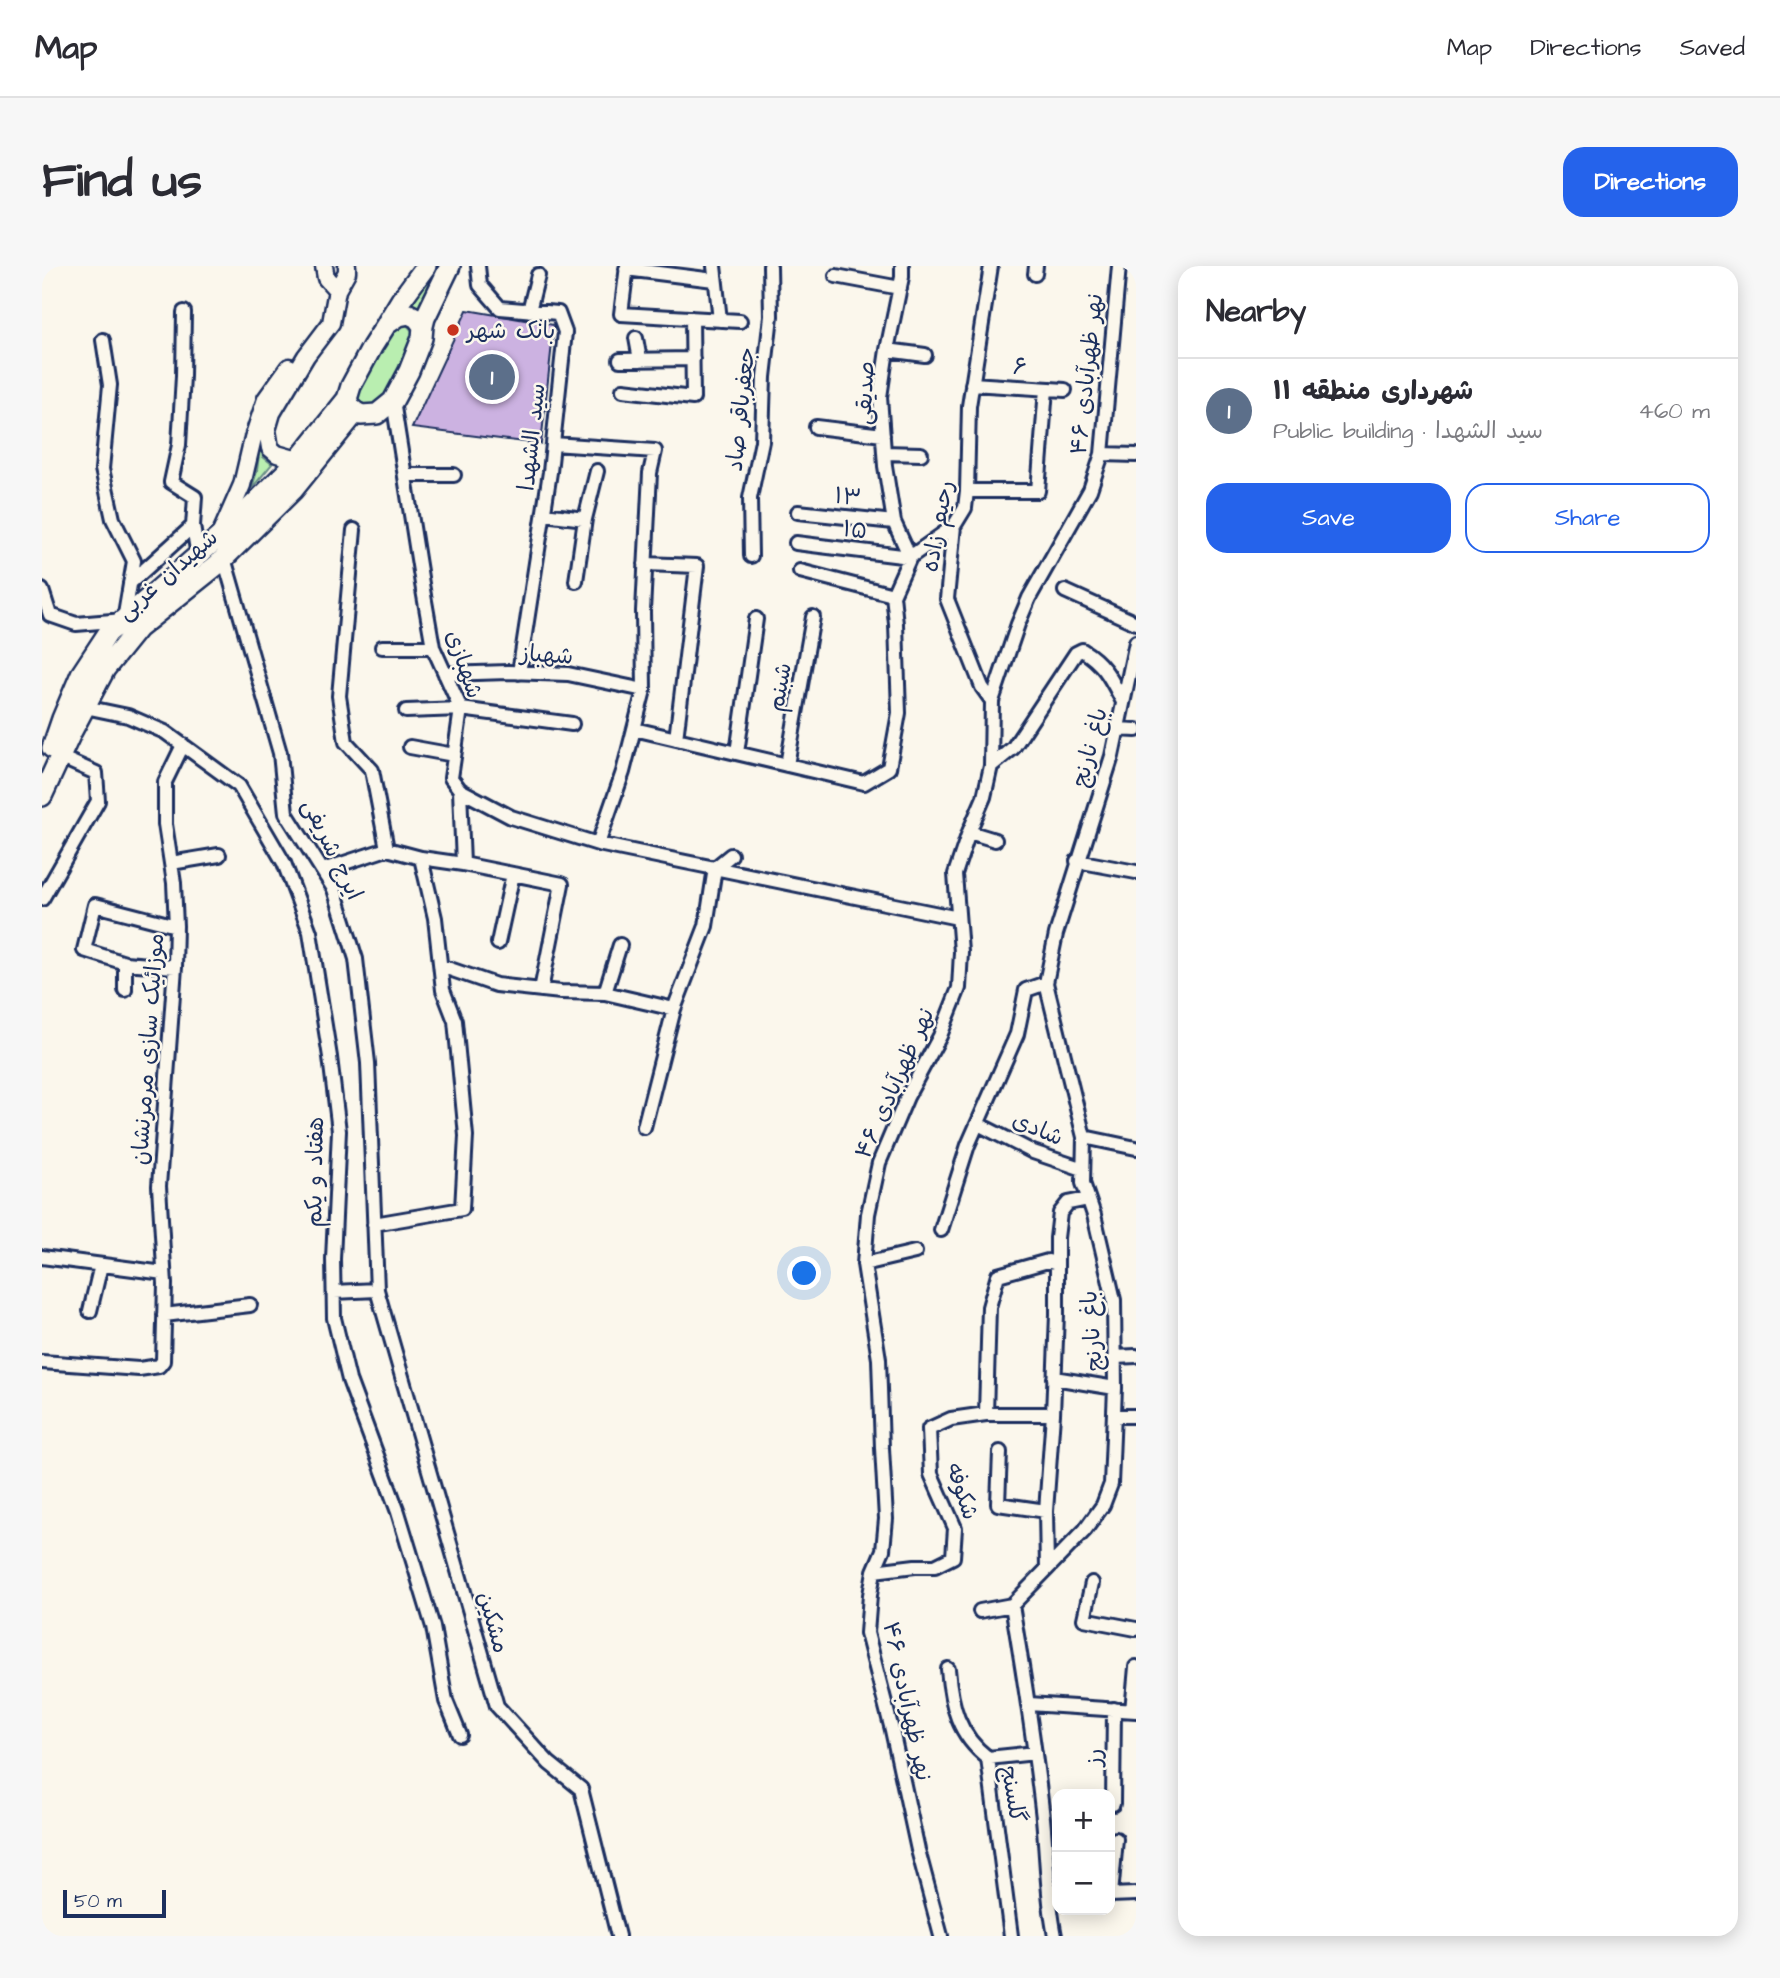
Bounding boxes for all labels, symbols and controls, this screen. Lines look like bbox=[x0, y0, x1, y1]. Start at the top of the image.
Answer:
text: Map bbox=[35, 25, 97, 71]
text: Map bbox=[1447, 31, 1492, 65]
text: Directions bbox=[1530, 31, 1642, 65]
text: Saved bbox=[1680, 31, 1745, 65]
button: Directions bbox=[1563, 147, 1738, 217]
text: Find us bbox=[42, 148, 202, 216]
text: Nearby bbox=[1206, 291, 1306, 333]
street label: نهر ظهرآبادی ۴۶ bbox=[1063, 292, 1111, 456]
place label: بانک شهر bbox=[465, 315, 556, 347]
marker: بانک شهر bbox=[445, 322, 461, 338]
street label: جعفرباقر صاد bbox=[719, 345, 763, 473]
pin: 1 bbox=[469, 351, 515, 403]
street label: ۶ bbox=[1012, 351, 1028, 383]
street label: صدیقی bbox=[847, 360, 883, 426]
text: شهرداری منطقه ۱۱ bbox=[1273, 373, 1473, 409]
street label: سید الشهدا bbox=[510, 382, 554, 493]
text: 1 bbox=[1228, 395, 1230, 427]
text: 460 m bbox=[1638, 395, 1710, 427]
text: Public building · سید الشهدا bbox=[1273, 415, 1543, 447]
street label: رحیم زاده bbox=[914, 478, 963, 575]
street label: ۱۳ bbox=[833, 480, 863, 514]
button: Save bbox=[1206, 483, 1451, 553]
button: Share bbox=[1465, 483, 1710, 553]
street label: ۱۵ bbox=[841, 513, 869, 547]
street label: شهیدان غربی bbox=[110, 522, 225, 628]
street label: شهبازی bbox=[437, 626, 491, 703]
street label: شهباز bbox=[517, 637, 574, 673]
street label: شبنم bbox=[760, 660, 801, 714]
street label: باغ نارنج bbox=[1064, 704, 1116, 791]
street label: ایرج شریفی bbox=[294, 793, 370, 905]
street label: موزائیک سازی مرمرنشان bbox=[124, 932, 172, 1166]
street label: نهر ظهرآبادی ۴۶ bbox=[847, 1003, 942, 1164]
street label: شادی bbox=[1007, 1104, 1068, 1154]
street label: هفتاد و یکم bbox=[298, 1116, 333, 1228]
your location bbox=[787, 1256, 821, 1290]
street label: باغ نارنج bbox=[1073, 1289, 1111, 1372]
street label: شکوفه bbox=[938, 1459, 986, 1524]
street label: مشکین bbox=[469, 1588, 517, 1657]
street label: نهر ظهرآبادی ۴۶ bbox=[875, 1619, 940, 1784]
street label: رز bbox=[1078, 1748, 1110, 1768]
street label: گلسنج bbox=[993, 1763, 1033, 1825]
map controls bbox=[1052, 1789, 1115, 1915]
button: + bbox=[1052, 1789, 1115, 1852]
button: − bbox=[1052, 1852, 1115, 1915]
scale bar bbox=[63, 1887, 166, 1919]
text: 50 m bbox=[74, 1888, 122, 1915]

